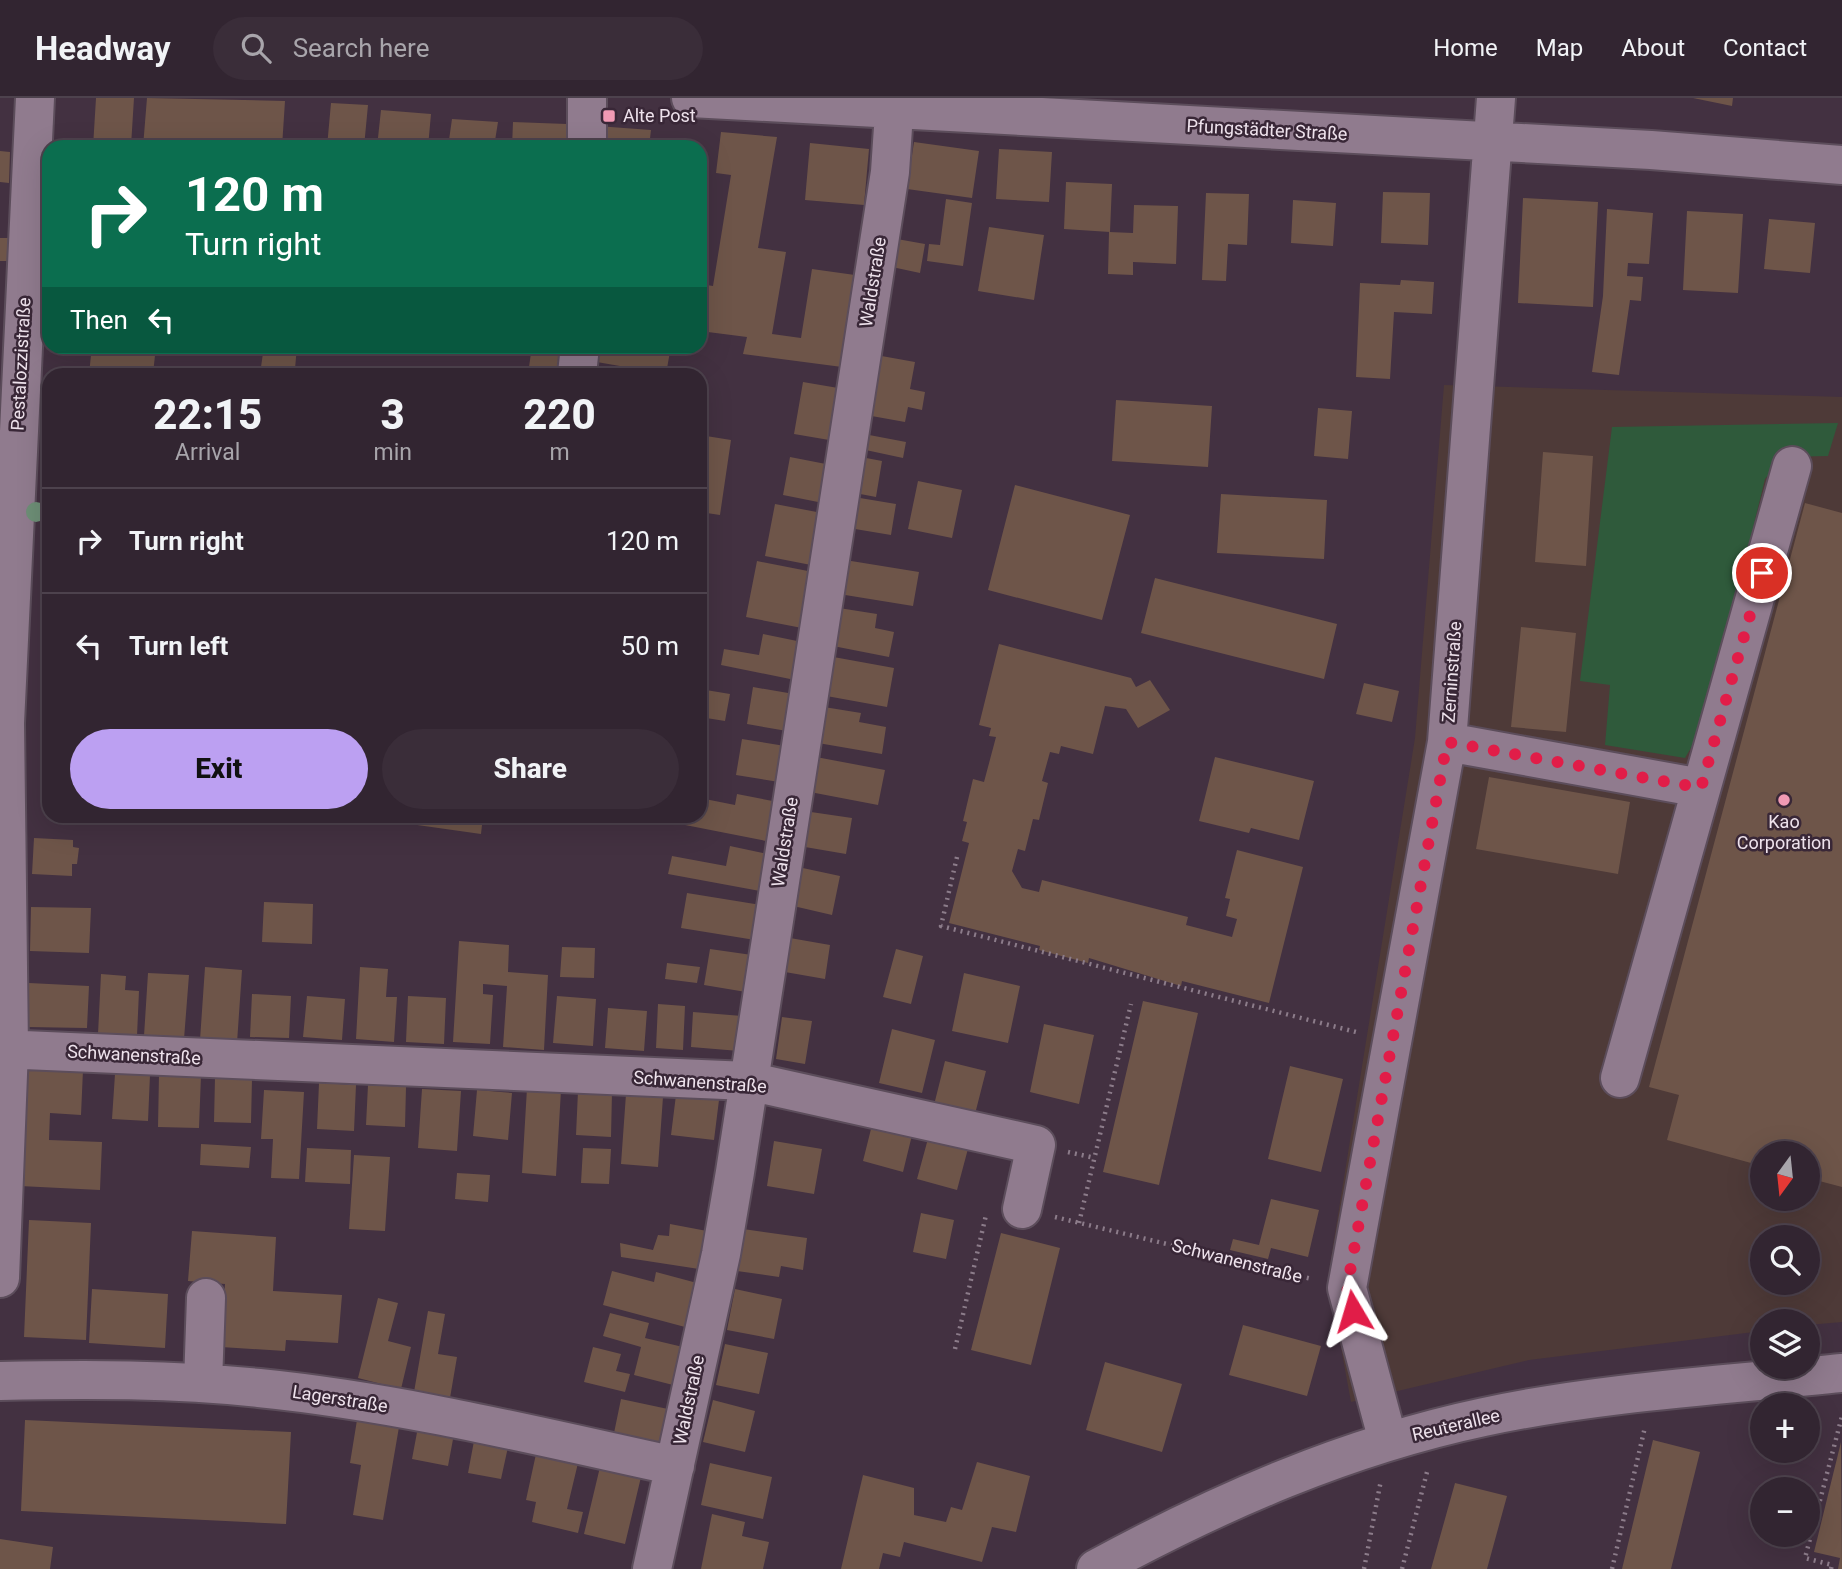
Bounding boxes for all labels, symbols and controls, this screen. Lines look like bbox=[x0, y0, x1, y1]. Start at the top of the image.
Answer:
search box bbox=[213, 17, 703, 80]
text: Headway bbox=[35, 29, 171, 68]
icon: search bbox=[237, 29, 275, 67]
text: Search here bbox=[293, 33, 429, 63]
text: Home bbox=[1433, 34, 1498, 62]
text: Map bbox=[1536, 34, 1583, 62]
text: About bbox=[1621, 34, 1685, 62]
text: Contact bbox=[1723, 34, 1807, 62]
place label: Alte Post bbox=[623, 105, 696, 126]
marker: Alte Post bbox=[601, 108, 617, 124]
street label: Pfungstädter Straße bbox=[1186, 115, 1348, 144]
text: 120 m bbox=[185, 166, 324, 223]
icon: right bbox=[70, 168, 161, 259]
text: Turn right bbox=[185, 225, 321, 263]
street label: Waldstraße bbox=[855, 235, 890, 328]
street label: Pestalozzistraße bbox=[7, 297, 34, 431]
icon: left bbox=[142, 301, 180, 339]
text: Then bbox=[70, 305, 128, 335]
text: 22:15 bbox=[153, 390, 262, 439]
text: 3 bbox=[381, 390, 405, 439]
text: 220 bbox=[523, 390, 596, 439]
text: Arrival bbox=[175, 439, 240, 466]
text: min bbox=[373, 439, 412, 466]
text: m bbox=[549, 439, 570, 466]
icon: right bbox=[70, 522, 108, 560]
text: Turn right bbox=[129, 526, 244, 556]
text: 120 m bbox=[606, 526, 679, 556]
pin bbox=[1732, 543, 1792, 603]
icon: arrive bbox=[1743, 554, 1781, 592]
street label: Zerninstraße bbox=[1437, 621, 1466, 723]
icon: left bbox=[70, 627, 108, 665]
text: Turn left bbox=[129, 631, 228, 661]
text: 50 m bbox=[621, 631, 679, 661]
button: Exit bbox=[70, 729, 368, 809]
button: Share bbox=[382, 729, 679, 809]
marker: Kao Corporation bbox=[1776, 792, 1792, 808]
street label: Waldstraße bbox=[767, 795, 802, 888]
place label: Kao Corporation bbox=[1737, 811, 1831, 853]
street label: Schwanenstraße bbox=[67, 1041, 201, 1068]
street label: Schwanenstraße bbox=[633, 1066, 767, 1097]
north arrow bbox=[1750, 1141, 1820, 1211]
map controls bbox=[1750, 1141, 1820, 1547]
button: search bbox=[1750, 1225, 1820, 1295]
street label: Schwanenstraße bbox=[1170, 1234, 1305, 1287]
position arrow bbox=[1316, 1274, 1390, 1348]
button: layers bbox=[1750, 1309, 1820, 1379]
street label: Waldstraße bbox=[669, 1353, 708, 1447]
street label: Lagerstraße bbox=[291, 1381, 389, 1416]
button: + bbox=[1750, 1393, 1820, 1463]
street label: Reuterallee bbox=[1410, 1404, 1502, 1445]
button: − bbox=[1750, 1477, 1820, 1547]

